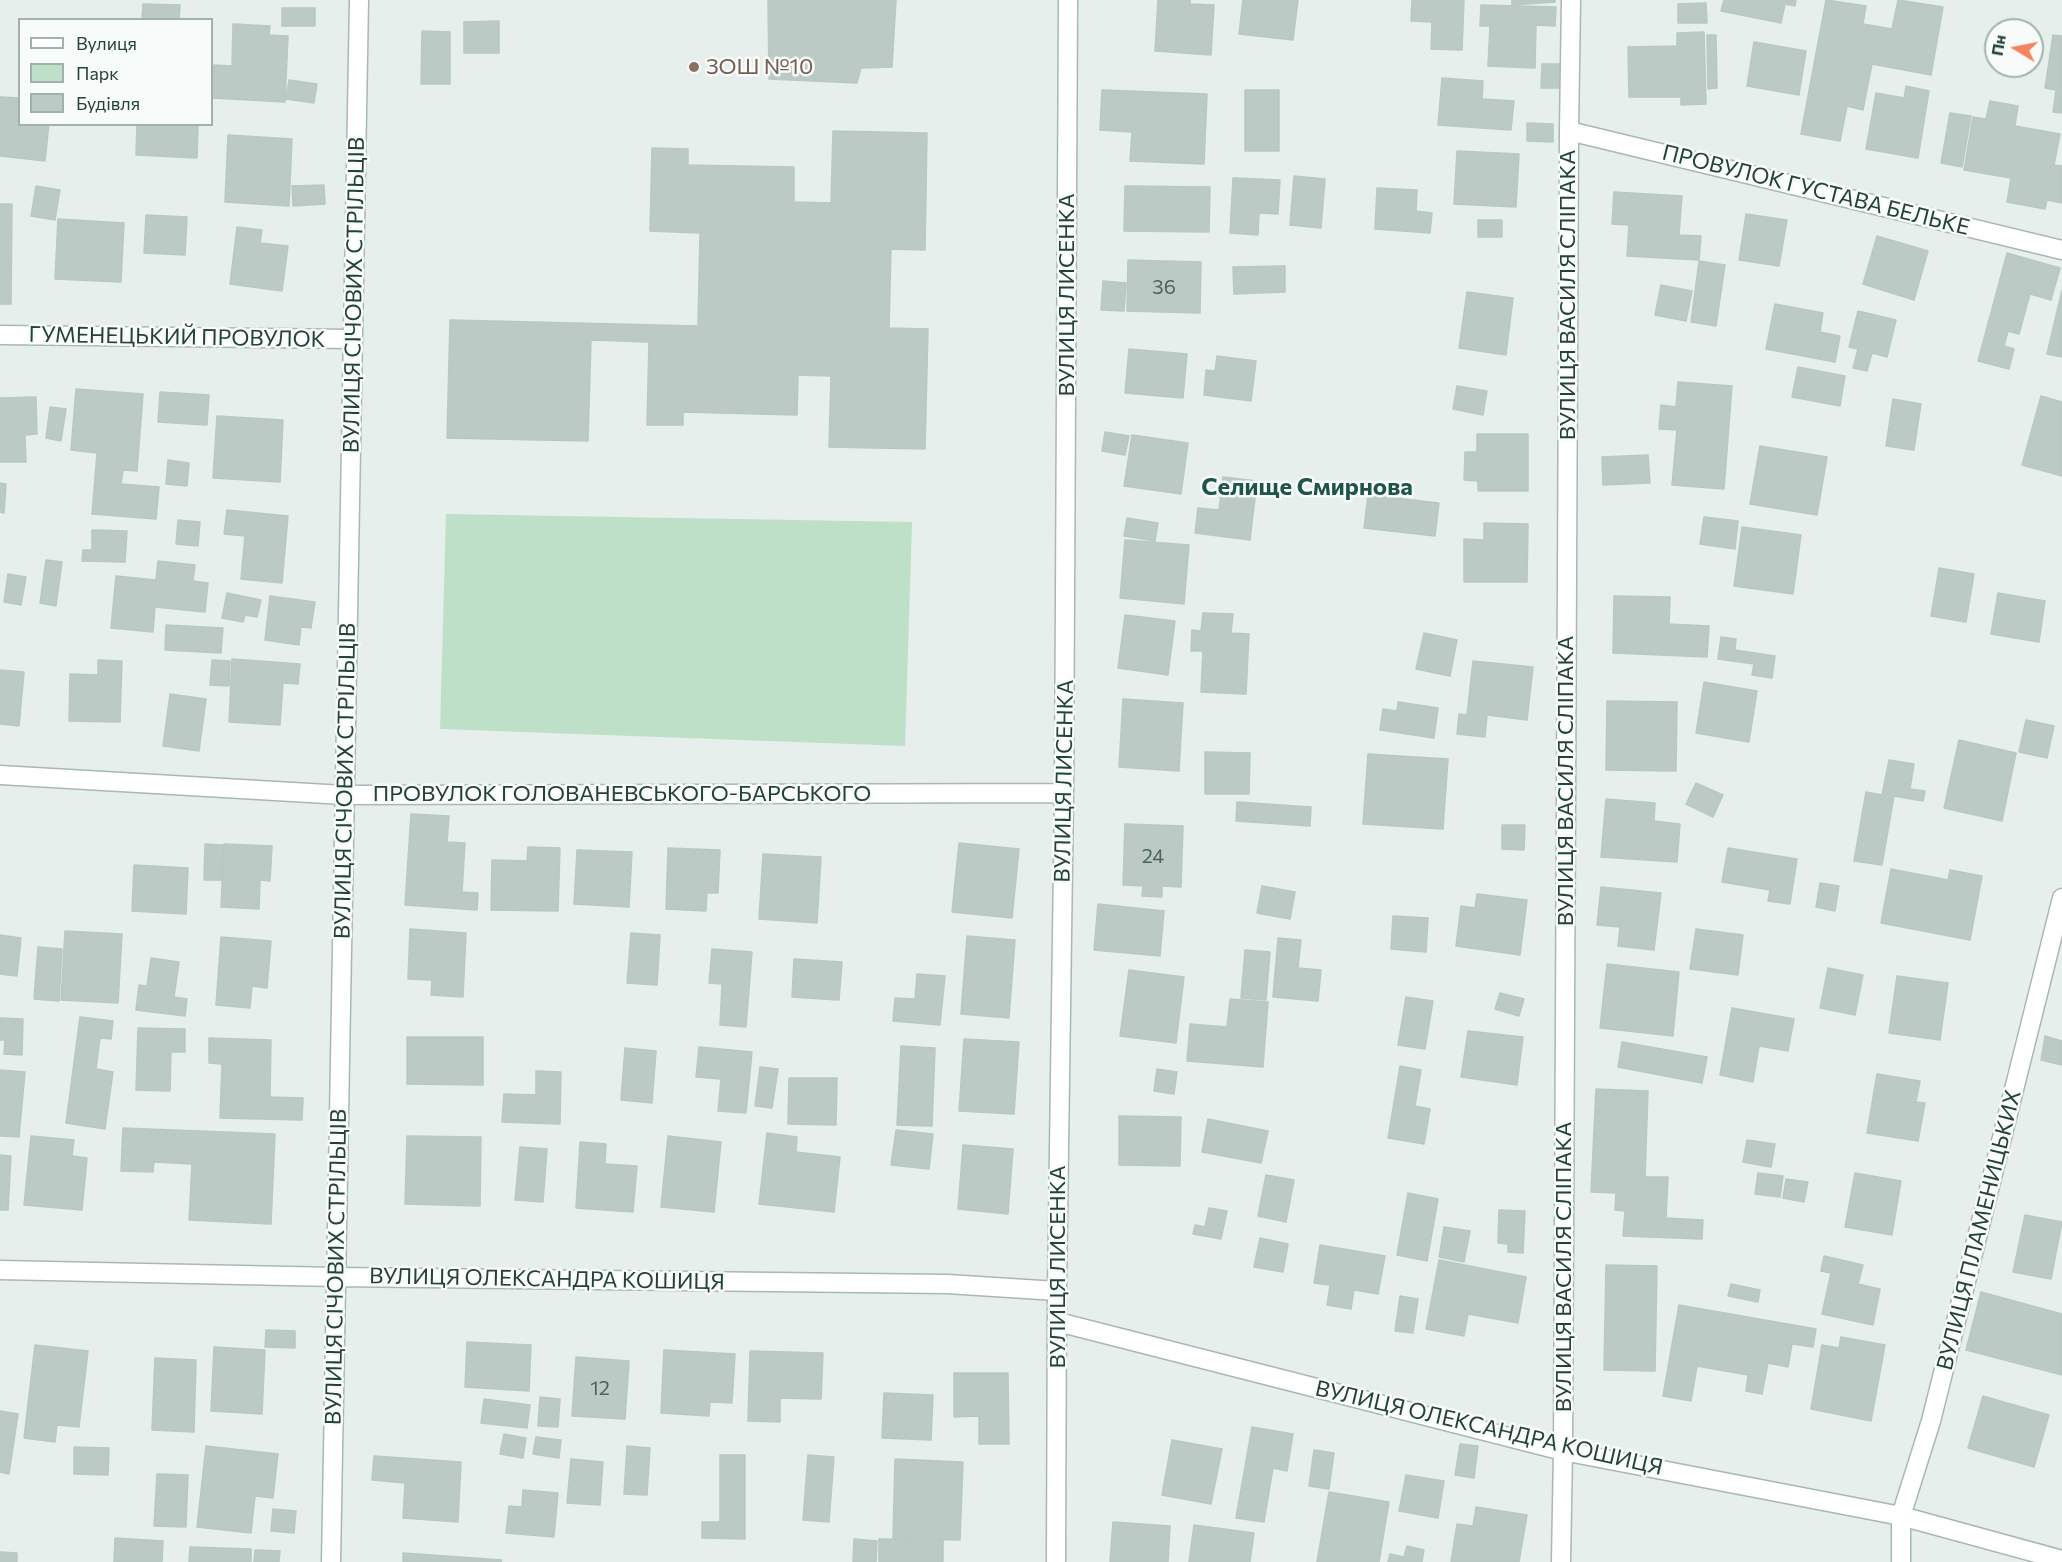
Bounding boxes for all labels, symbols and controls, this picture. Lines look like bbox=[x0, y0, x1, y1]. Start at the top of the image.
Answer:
legend bbox=[18, 18, 213, 126]
north arrow bbox=[1984, 18, 2044, 78]
text: Вулиця bbox=[76, 32, 137, 54]
text: Пн bbox=[1987, 33, 2009, 57]
place label: ЗОШ №10 bbox=[706, 54, 813, 80]
marker: ЗОШ №10 bbox=[687, 60, 701, 74]
text: Парк bbox=[76, 62, 119, 84]
text: Будівля bbox=[76, 92, 140, 114]
street label: ВУЛИЦЯ СІЧОВИХ СТРІЛЬЦІВ bbox=[338, 137, 370, 453]
street label: ПРОВУЛОК ГУСТАВА БЕЛЬКЕ bbox=[1660, 139, 1972, 241]
street label: ВУЛИЦЯ ВАСИЛЯ СЛІПАКА bbox=[1555, 150, 1581, 440]
street label: ВУЛИЦЯ ЛИСЕНКА bbox=[1054, 193, 1080, 397]
house number: 36 bbox=[1152, 275, 1176, 299]
street label: ГУМЕНЕЦЬКИЙ ПРОВУЛОК bbox=[28, 321, 326, 353]
district label: Селище Смирнова bbox=[1201, 473, 1413, 501]
street label: ВУЛИЦЯ СІЧОВИХ СТРІЛЬЦІВ bbox=[329, 623, 361, 939]
street label: ВУЛИЦЯ ВАСИЛЯ СЛІПАКА bbox=[1553, 636, 1579, 926]
street label: ВУЛИЦЯ ЛИСЕНКА bbox=[1049, 679, 1079, 883]
street label: ПРОВУЛОК ГОЛОВАНЕВСЬКОГО-БАРСЬКОГО bbox=[373, 781, 871, 807]
house number: 24 bbox=[1142, 844, 1164, 868]
street label: ВУЛИЦЯ ПЛАМЕНИЦЬКИХ bbox=[1931, 1087, 2027, 1373]
street label: ВУЛИЦЯ СІЧОВИХ СТРІЛЬЦІВ bbox=[320, 1109, 352, 1425]
street label: ВУЛИЦЯ ВАСИЛЯ СЛІПАКА bbox=[1551, 1122, 1577, 1412]
street label: ВУЛИЦЯ ЛИСЕНКА bbox=[1045, 1165, 1071, 1369]
street label: ВУЛИЦЯ ОЛЕКСАНДРА КОШИЦЯ bbox=[369, 1263, 725, 1295]
street label: ВУЛИЦЯ ОЛЕКСАНДРА КОШИЦЯ bbox=[1313, 1375, 1665, 1481]
house number: 12 bbox=[590, 1376, 610, 1400]

